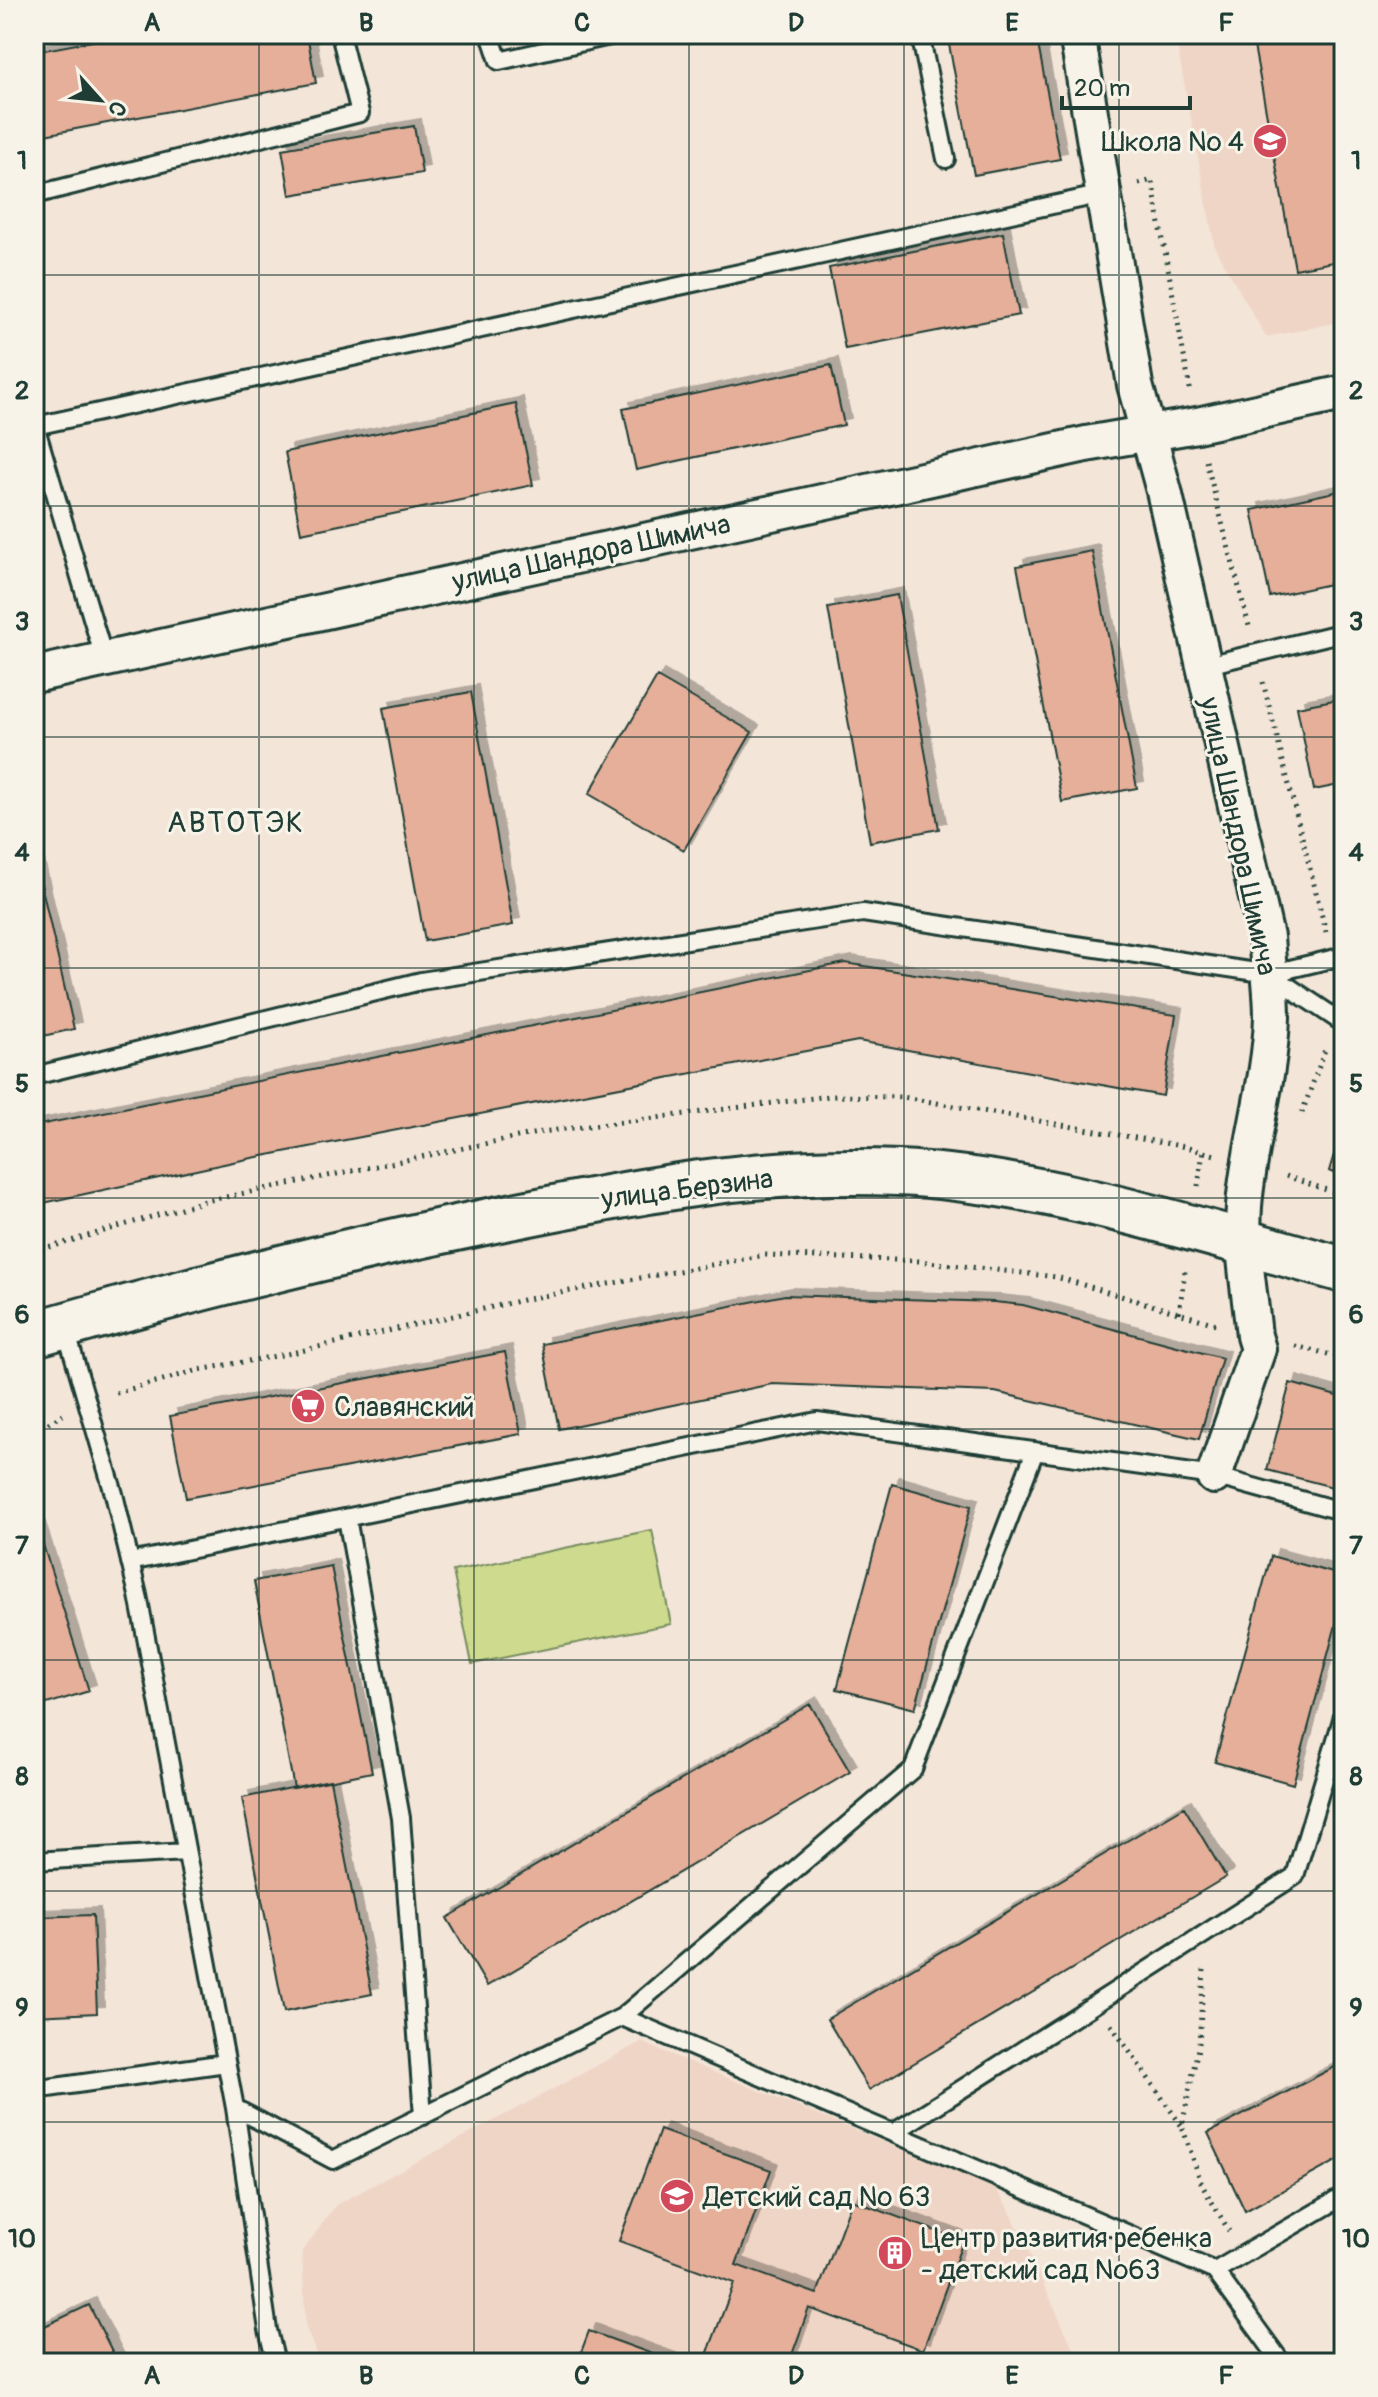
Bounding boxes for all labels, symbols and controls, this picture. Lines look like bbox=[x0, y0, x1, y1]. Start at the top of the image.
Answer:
text: A bbox=[144, 7, 161, 39]
text: B bbox=[359, 7, 373, 39]
text: C bbox=[574, 7, 590, 39]
text: D bbox=[788, 7, 804, 39]
text: E bbox=[1005, 7, 1019, 39]
text: F bbox=[1218, 7, 1234, 39]
north arrow bbox=[60, 60, 140, 140]
scale bar bbox=[1062, 60, 1190, 110]
text: 20 m bbox=[1074, 74, 1130, 103]
text: С bbox=[101, 96, 132, 121]
school or university icon: Школа № 4 bbox=[1251, 122, 1289, 160]
place label: Школа № 4 bbox=[1102, 125, 1244, 160]
text: 1 bbox=[17, 145, 27, 177]
text: 1 bbox=[1351, 145, 1361, 177]
text: 2 bbox=[15, 375, 29, 407]
text: 2 bbox=[1349, 375, 1363, 407]
street label: улица Шандора Шимича bbox=[448, 507, 733, 600]
text: 3 bbox=[15, 606, 29, 638]
text: 3 bbox=[1349, 606, 1363, 638]
street label: улица Шандора Шимича bbox=[1191, 693, 1284, 978]
district label: АВТОТЭК bbox=[167, 804, 305, 841]
text: 4 bbox=[14, 837, 30, 869]
text: 4 bbox=[1348, 837, 1364, 869]
text: 5 bbox=[15, 1068, 29, 1100]
text: 5 bbox=[1349, 1068, 1363, 1100]
street label: улица Берзина bbox=[598, 1162, 775, 1217]
text: 6 bbox=[14, 1299, 30, 1331]
text: 6 bbox=[1348, 1299, 1364, 1331]
supermarket icon: Славянский bbox=[289, 1387, 327, 1425]
place label: Славянский bbox=[334, 1390, 475, 1425]
text: 7 bbox=[15, 1530, 29, 1562]
text: 7 bbox=[1349, 1530, 1363, 1562]
text: 8 bbox=[15, 1761, 29, 1793]
text: 8 bbox=[1349, 1761, 1363, 1793]
text: 9 bbox=[15, 1992, 29, 2024]
text: 9 bbox=[1349, 1992, 1363, 2024]
school or university icon: Детский сад № 63 bbox=[658, 2177, 696, 2215]
place label: Детский сад № 63 bbox=[702, 2180, 930, 2215]
place label: Центр развития ребенка - детский сад №63 bbox=[921, 2221, 1212, 2288]
text: 10 bbox=[8, 2223, 36, 2255]
text: 10 bbox=[1342, 2223, 1370, 2255]
building icon: Центр развития ребенка - детский сад №63 bbox=[876, 2234, 914, 2272]
text: A bbox=[144, 2360, 161, 2392]
text: B bbox=[359, 2360, 373, 2392]
text: C bbox=[574, 2360, 590, 2392]
text: D bbox=[788, 2360, 804, 2392]
text: E bbox=[1005, 2360, 1019, 2392]
text: F bbox=[1218, 2360, 1234, 2392]

